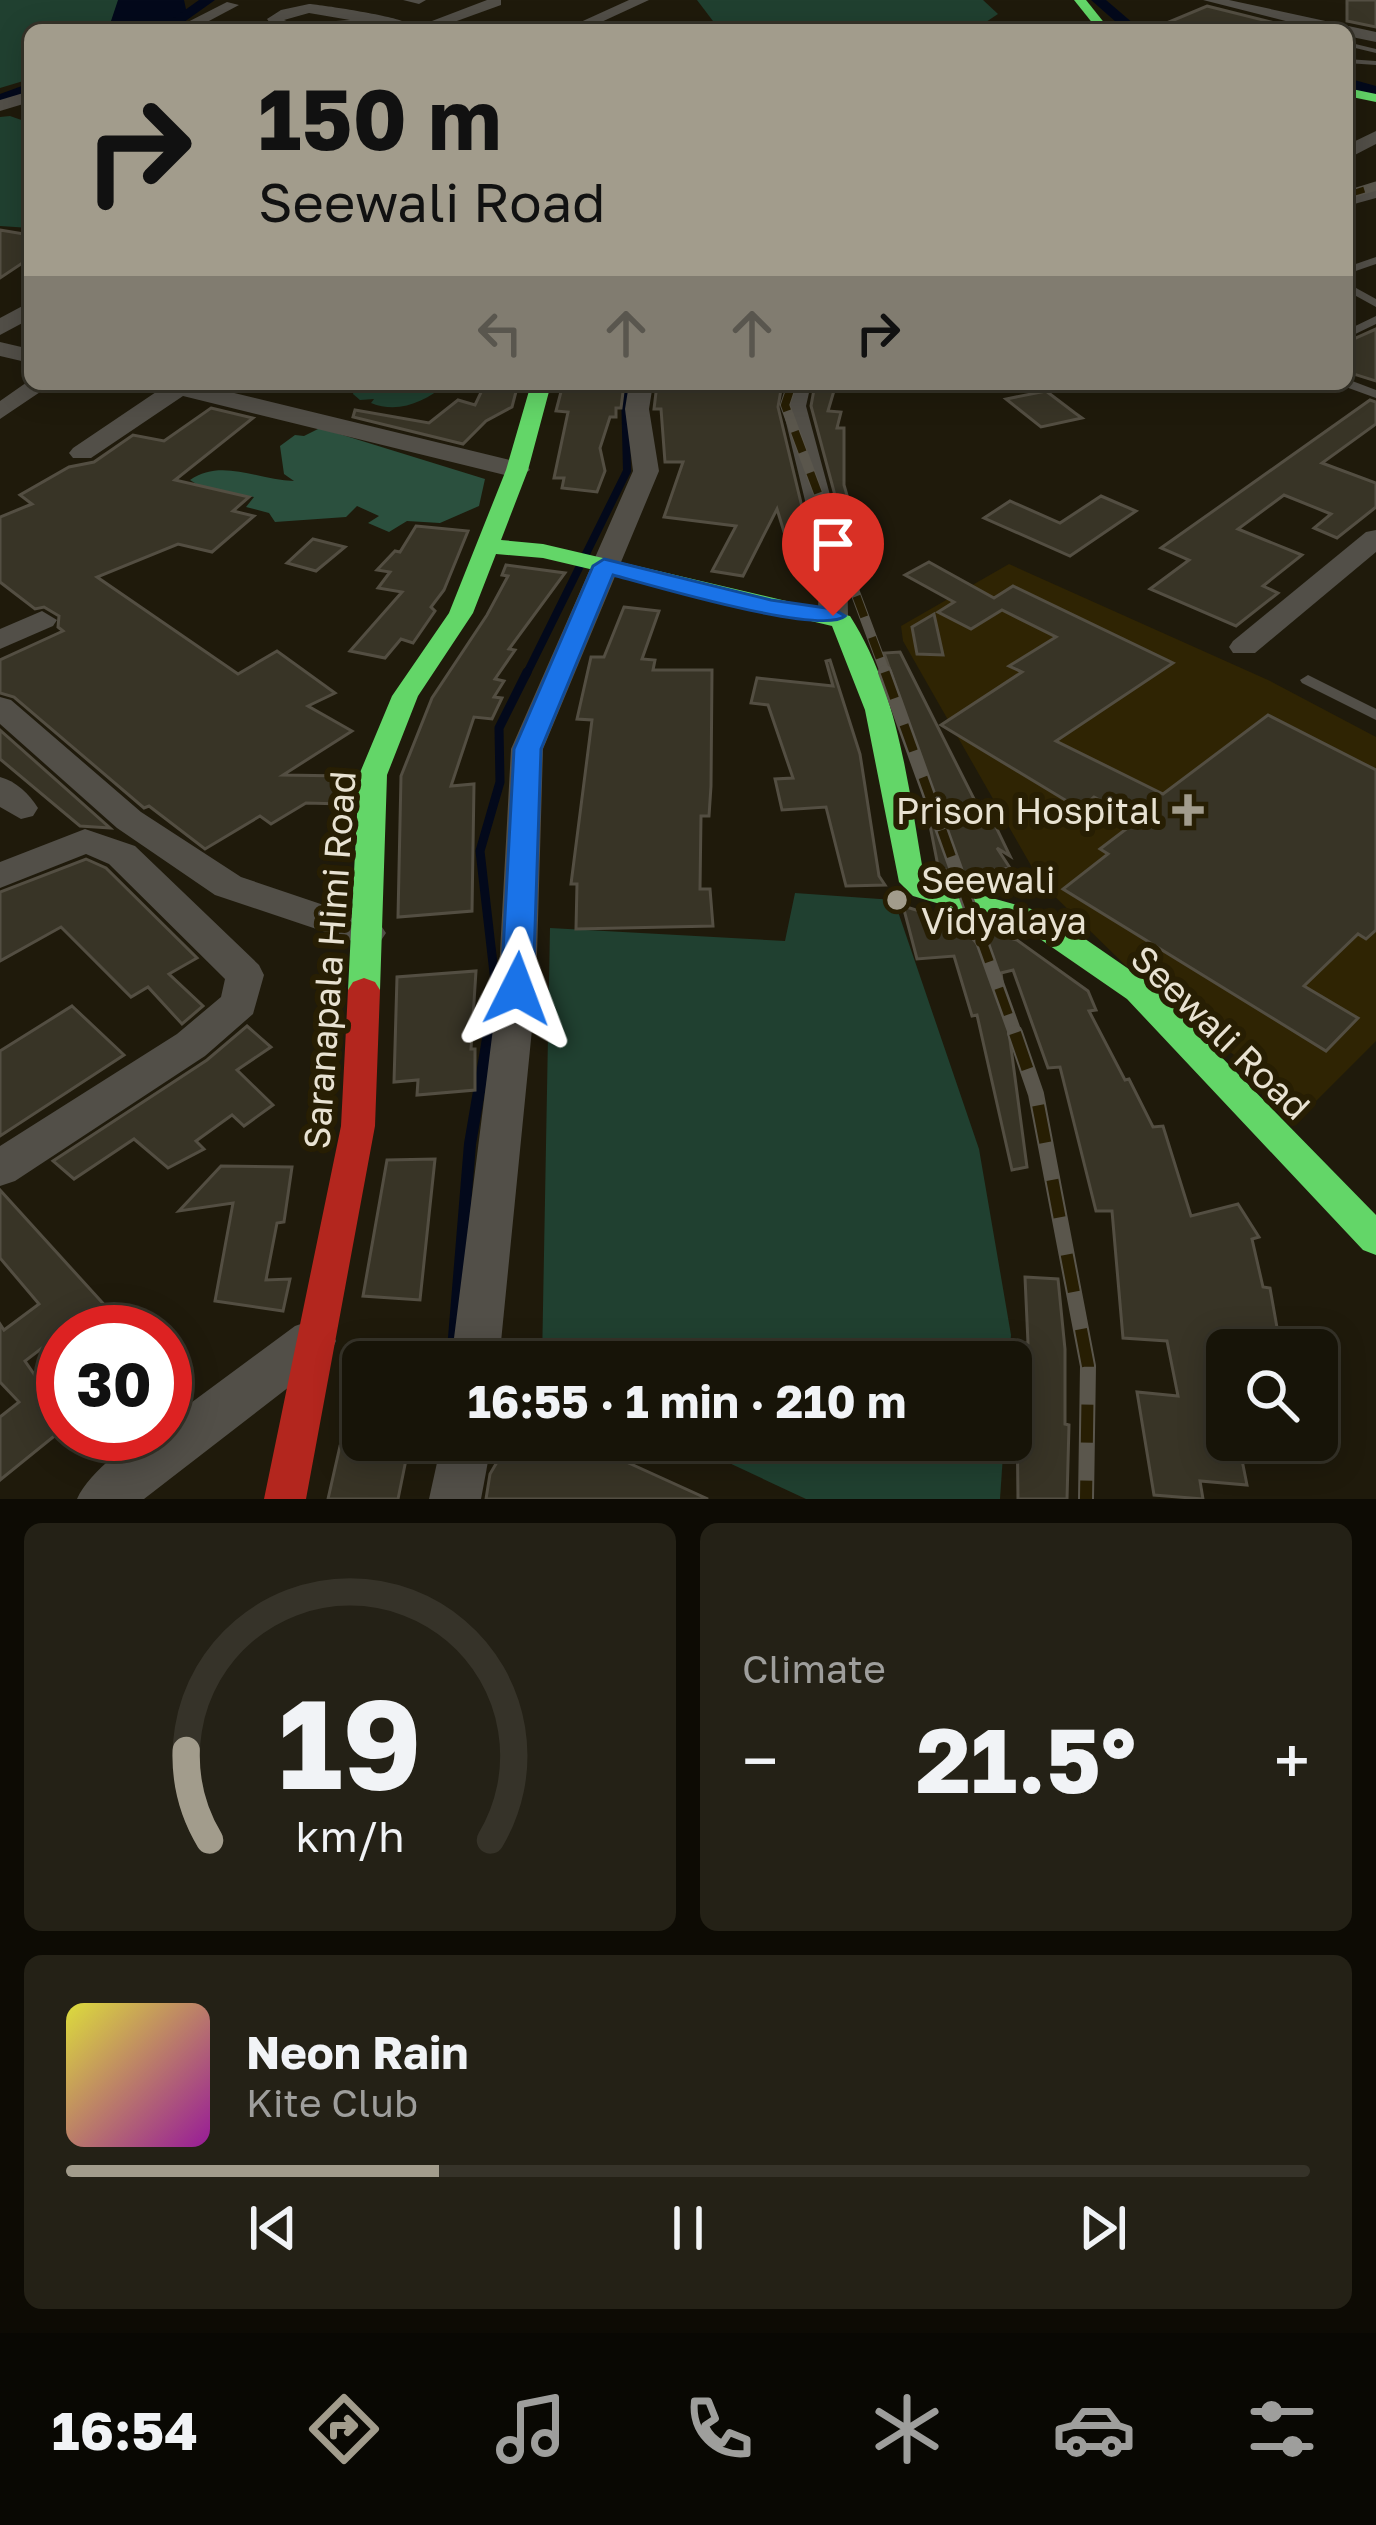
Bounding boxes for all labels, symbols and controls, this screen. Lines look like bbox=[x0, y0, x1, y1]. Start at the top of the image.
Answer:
text: 150 m bbox=[258, 68, 502, 168]
icon: right bbox=[60, 72, 216, 228]
text: Seewali Road bbox=[258, 169, 605, 234]
icon: left bbox=[467, 300, 533, 366]
icon: ahead bbox=[593, 300, 659, 366]
icon: ahead bbox=[719, 300, 785, 366]
icon: right bbox=[845, 300, 911, 366]
pin bbox=[782, 493, 884, 616]
icon: arrive bbox=[800, 511, 866, 577]
street label: Saranapala Himi Road bbox=[294, 769, 364, 1151]
place label: Prison Hospital bbox=[896, 789, 1161, 832]
marker: Prison Hospital bbox=[1172, 794, 1204, 826]
place label: Seewali Vidyalaya bbox=[921, 858, 1087, 942]
marker: Seewali Vidyalaya bbox=[884, 887, 910, 913]
position arrow bbox=[454, 926, 580, 1052]
street label: Seewali Road bbox=[1123, 936, 1319, 1128]
speed limit sign: 30 bbox=[36, 1305, 192, 1461]
map controls bbox=[1206, 1329, 1338, 1461]
button: search bbox=[1206, 1329, 1338, 1461]
text: 16:55 · 1 min · 210 m bbox=[468, 1374, 906, 1428]
text: Climate bbox=[742, 1645, 886, 1692]
text: 19 bbox=[278, 1667, 422, 1816]
text: 21.5° bbox=[916, 1705, 1136, 1813]
text: − bbox=[742, 1720, 778, 1800]
text: + bbox=[1274, 1720, 1310, 1800]
text: km/h bbox=[295, 1810, 405, 1861]
text: Neon Rain bbox=[246, 2025, 469, 2079]
text: Kite Club bbox=[246, 2079, 418, 2126]
icon: previous bbox=[240, 2195, 306, 2261]
icon: pause bbox=[655, 2195, 721, 2261]
icon: next bbox=[1070, 2195, 1136, 2261]
icon: directions bbox=[302, 2387, 386, 2471]
icon: music bbox=[489, 2387, 573, 2471]
icon: phone bbox=[677, 2387, 761, 2471]
icon: climate bbox=[865, 2387, 949, 2471]
icon: car bbox=[1052, 2387, 1136, 2471]
icon: filters bbox=[1240, 2387, 1324, 2471]
text: 16:54 bbox=[52, 2397, 198, 2462]

